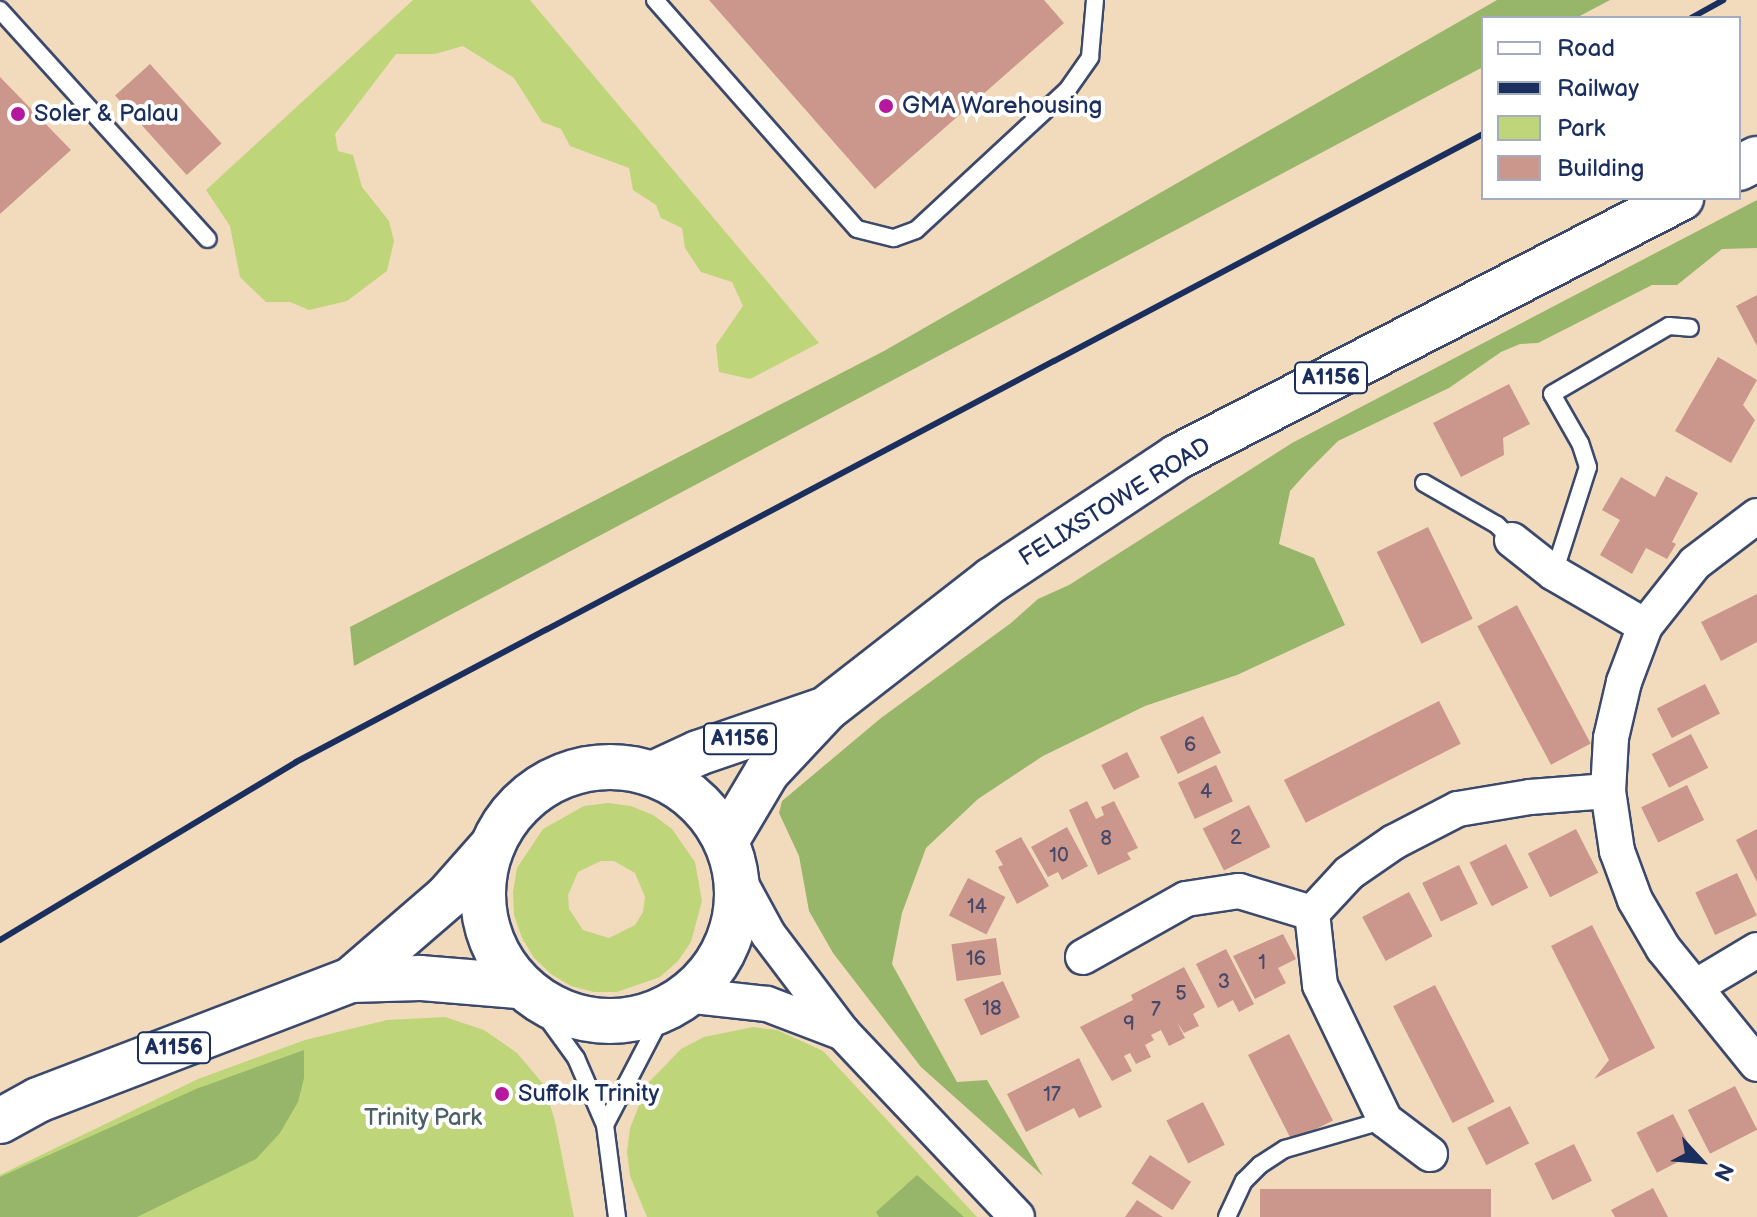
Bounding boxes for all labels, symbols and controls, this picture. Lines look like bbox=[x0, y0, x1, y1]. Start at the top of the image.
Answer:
legend bbox=[1481, 16, 1741, 200]
text: Road bbox=[1557, 34, 1615, 63]
text: Railway bbox=[1557, 74, 1639, 103]
place label: GMA Warehousing bbox=[902, 92, 1103, 120]
marker: GMA Warehousing bbox=[877, 97, 895, 115]
place label: Soler & Palau bbox=[34, 100, 179, 128]
marker: Soler & Palau bbox=[9, 105, 27, 123]
text: Park bbox=[1557, 114, 1605, 143]
text: Building bbox=[1557, 154, 1644, 183]
road number: A1156 bbox=[1293, 360, 1369, 396]
street label: FELIXSTOWE ROAD bbox=[1014, 431, 1216, 573]
road number: A1156 bbox=[702, 721, 778, 757]
house number: 6 bbox=[1184, 733, 1196, 757]
house number: 4 bbox=[1200, 780, 1212, 804]
house number: 2 bbox=[1230, 826, 1242, 850]
house number: 8 bbox=[1100, 827, 1112, 851]
house number: 10 bbox=[1049, 844, 1069, 868]
house number: 14 bbox=[967, 895, 987, 919]
house number: 16 bbox=[966, 947, 986, 971]
house number: 1 bbox=[1258, 951, 1266, 975]
house number: 3 bbox=[1218, 970, 1230, 994]
house number: 5 bbox=[1175, 982, 1187, 1006]
house number: 18 bbox=[982, 997, 1002, 1021]
house number: 7 bbox=[1151, 998, 1161, 1022]
house number: 9 bbox=[1123, 1012, 1135, 1036]
road number: A1156 bbox=[136, 1030, 212, 1066]
place label: Suffolk Trinity bbox=[518, 1080, 660, 1108]
house number: 17 bbox=[1043, 1083, 1061, 1107]
marker: Suffolk Trinity bbox=[493, 1085, 511, 1103]
park label: Trinity Park bbox=[363, 1104, 483, 1132]
north arrow bbox=[1661, 1121, 1741, 1201]
text: N bbox=[1707, 1158, 1739, 1185]

